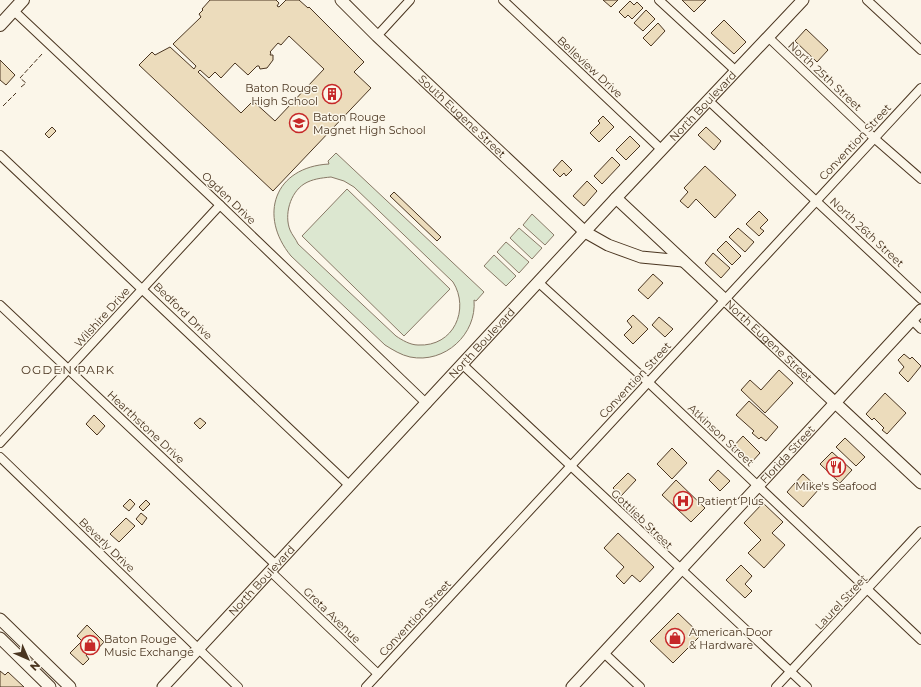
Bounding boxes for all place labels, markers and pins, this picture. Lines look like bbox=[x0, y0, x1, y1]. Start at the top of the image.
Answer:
place label: Baton Rouge High School bbox=[245, 81, 318, 108]
building icon: Baton Rouge High School bbox=[321, 83, 343, 105]
place label: Baton Rouge Magnet High School bbox=[313, 110, 426, 137]
school or university icon: Baton Rouge Magnet High School bbox=[288, 112, 310, 134]
restaurant icon: Mike's Seafood bbox=[825, 456, 847, 478]
place label: Mike's Seafood bbox=[795, 479, 877, 493]
hospital icon: Patient Plus bbox=[672, 490, 694, 512]
place label: Patient Plus bbox=[697, 494, 764, 508]
place label: American Door & Hardware bbox=[689, 625, 773, 652]
shop icon: American Door & Hardware bbox=[664, 627, 686, 649]
place label: Baton Rouge Music Exchange bbox=[104, 632, 194, 659]
shop icon: Baton Rouge Music Exchange bbox=[79, 634, 101, 656]

